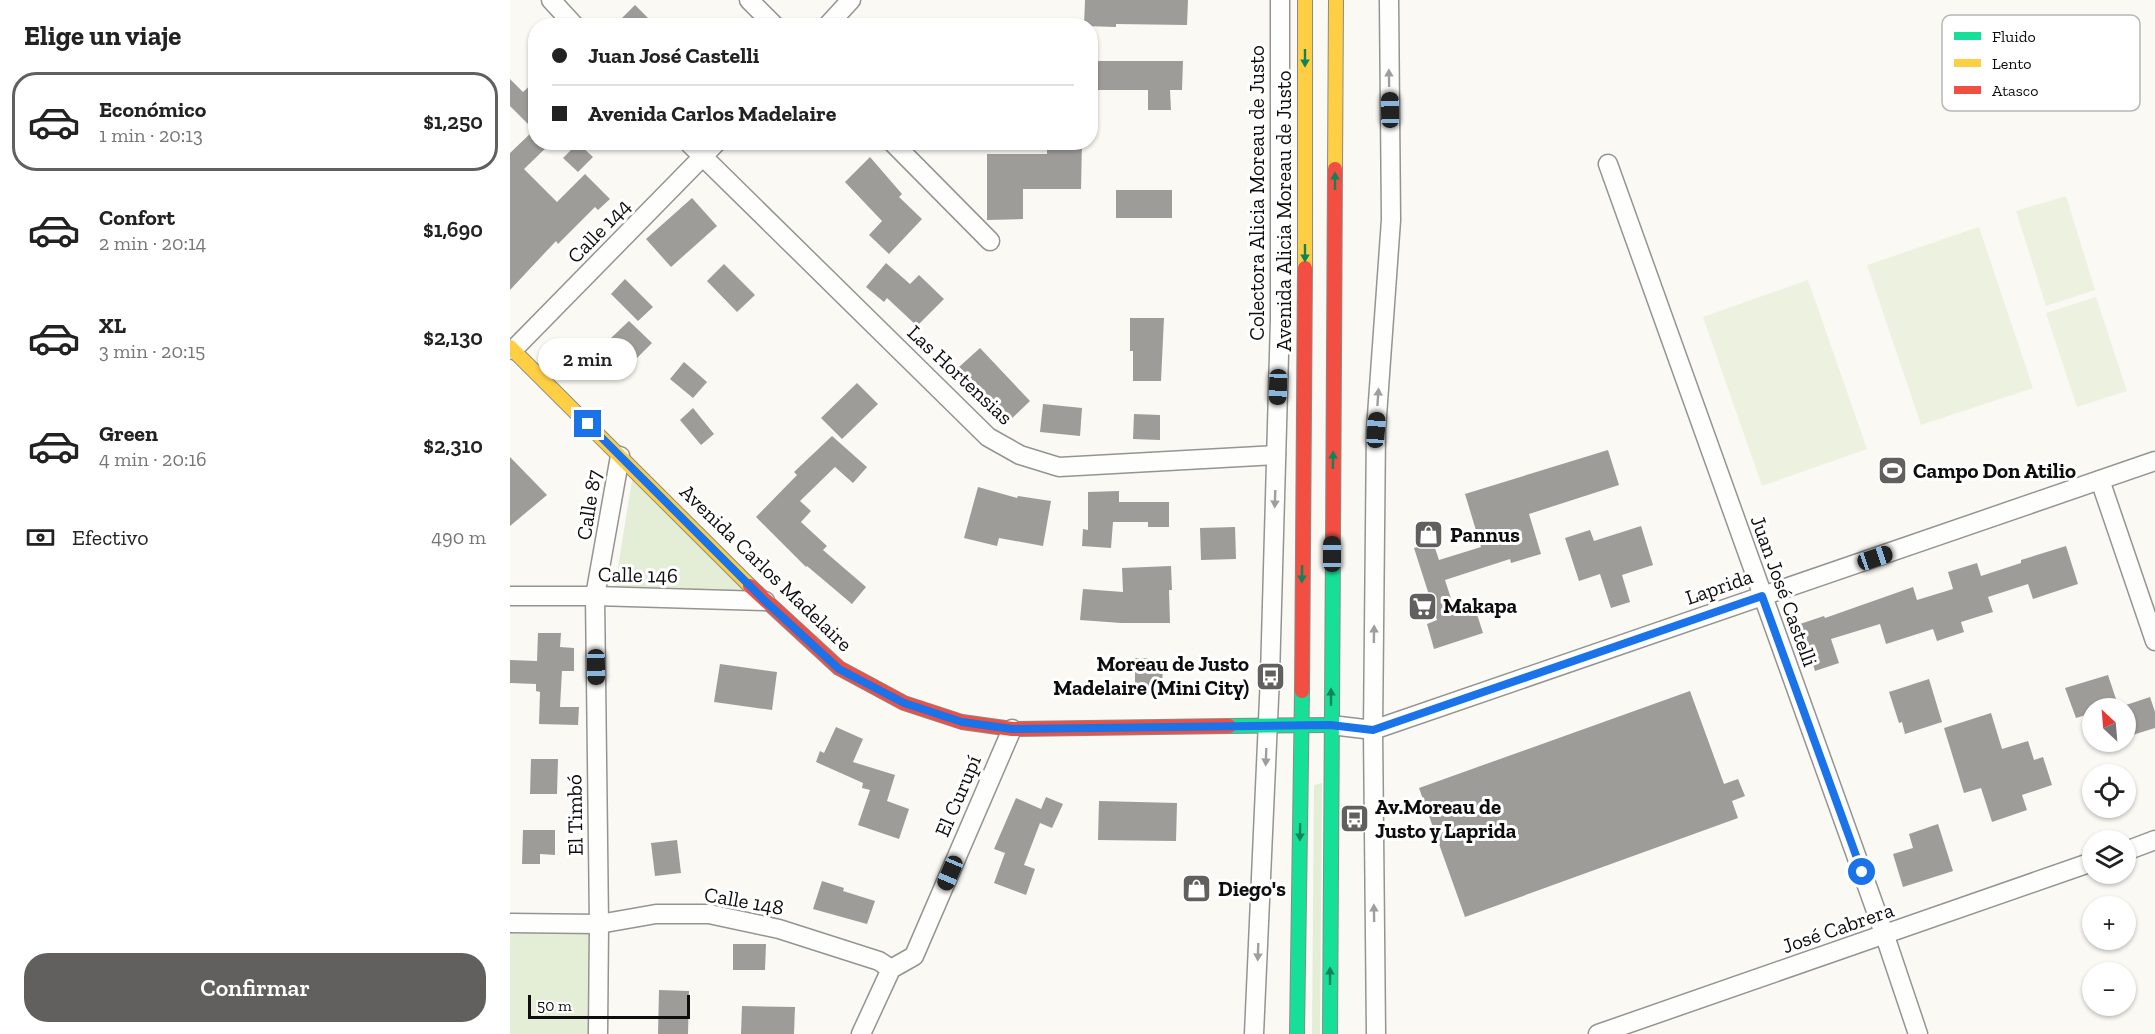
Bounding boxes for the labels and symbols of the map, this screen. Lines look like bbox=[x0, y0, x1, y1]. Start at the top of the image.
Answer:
legend bbox=[1942, 15, 2140, 111]
text: Fluido bbox=[1992, 27, 2036, 46]
street label: Colectora Alicia Moreau de Justo bbox=[1244, 45, 1269, 341]
one-way arrow bbox=[1300, 49, 1310, 68]
text: Lento bbox=[1992, 54, 2032, 73]
one-way arrow bbox=[1385, 68, 1394, 87]
street label: Avenida Alicia Moreau de Justo bbox=[1271, 71, 1296, 351]
text: Atasco bbox=[1992, 81, 2038, 100]
car bbox=[1381, 92, 1399, 128]
one-way arrow bbox=[1330, 171, 1340, 190]
street label: Calle 144 bbox=[562, 193, 636, 268]
one-way arrow bbox=[1300, 244, 1310, 263]
street label: Las Hortensias bbox=[903, 320, 1018, 430]
callout: 2 min bbox=[538, 337, 638, 379]
car bbox=[1268, 369, 1288, 405]
one-way arrow bbox=[1374, 387, 1383, 406]
route end bbox=[574, 410, 601, 437]
car bbox=[1366, 411, 1386, 449]
one-way arrow bbox=[1328, 450, 1338, 469]
sports icon: Campo Don Atilio bbox=[1876, 455, 1908, 487]
place label: Campo Don Atilio bbox=[1913, 458, 2076, 483]
street label: Calle 87 bbox=[571, 468, 606, 542]
street label: Avenida Carlos Madelaire bbox=[675, 479, 858, 657]
one-way arrow bbox=[1270, 490, 1280, 509]
street label: Juan José Castelli bbox=[1746, 512, 1823, 670]
shop icon: Pannus bbox=[1413, 519, 1445, 551]
place label: Pannus bbox=[1450, 522, 1520, 547]
car bbox=[1323, 536, 1341, 572]
car bbox=[1855, 544, 1895, 572]
street label: Calle 146 bbox=[598, 561, 678, 588]
street label: Laprida bbox=[1682, 563, 1756, 610]
one-way arrow bbox=[1297, 565, 1307, 584]
supermarket icon: Makapa bbox=[1406, 590, 1438, 622]
place label: Makapa bbox=[1443, 593, 1518, 618]
one-way arrow bbox=[1369, 624, 1379, 643]
car bbox=[587, 649, 605, 685]
place label: Moreau de Justo Madelaire (Mini City) bbox=[1053, 651, 1249, 700]
bus stop icon: Moreau de Justo Madelaire (Mini City) bbox=[1254, 660, 1286, 692]
one-way arrow bbox=[1326, 687, 1336, 706]
north arrow bbox=[2082, 698, 2136, 752]
one-way arrow bbox=[1261, 748, 1270, 767]
street label: El Curupí bbox=[929, 751, 986, 840]
street label: El Timbó bbox=[561, 774, 588, 856]
place label: Av.Moreau de Justo y Laprida bbox=[1375, 794, 1517, 843]
bus stop icon: Av.Moreau de Justo y Laprida bbox=[1338, 803, 1370, 835]
one-way arrow bbox=[1296, 823, 1305, 842]
car bbox=[935, 853, 965, 893]
route start bbox=[1848, 858, 1875, 885]
shop icon: Diego's bbox=[1181, 873, 1213, 905]
place label: Diego's bbox=[1218, 876, 1286, 901]
street label: Calle 148 bbox=[702, 881, 786, 920]
street label: José Cabrera bbox=[1779, 897, 1897, 958]
one-way arrow bbox=[1369, 903, 1379, 922]
one-way arrow bbox=[1253, 943, 1262, 962]
one-way arrow bbox=[1325, 966, 1335, 985]
scale bar bbox=[528, 992, 690, 1020]

